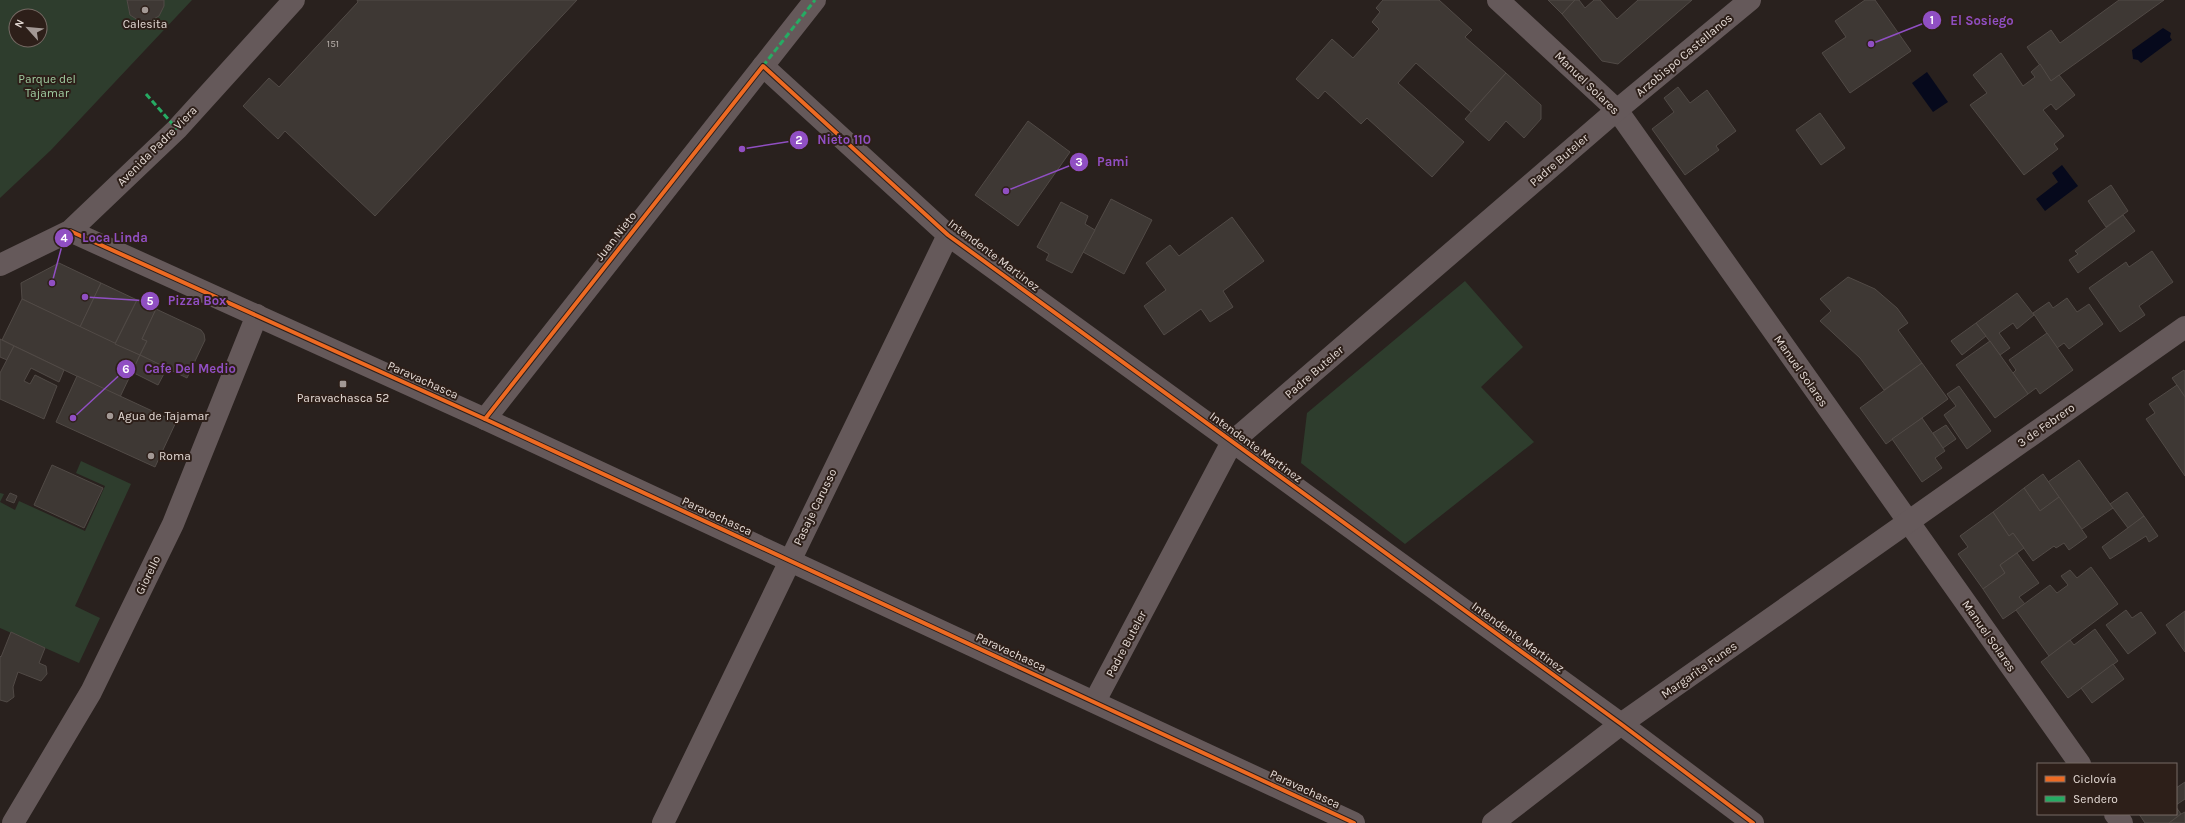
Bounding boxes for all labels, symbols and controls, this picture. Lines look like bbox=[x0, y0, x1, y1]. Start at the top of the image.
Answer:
marker: Calesita bbox=[140, 5, 150, 15]
north arrow bbox=[8, 8, 48, 48]
callout: El Sosiego bbox=[1922, 8, 2021, 33]
street label: Arzobispo Castellanos bbox=[1633, 11, 1735, 99]
text: 1 bbox=[1930, 13, 1934, 27]
text: El Sosiego bbox=[1950, 13, 2014, 28]
text: N bbox=[12, 17, 27, 30]
place label: Calesita bbox=[123, 17, 167, 31]
house number: 151 bbox=[327, 38, 339, 50]
street label: Manuel Solares bbox=[1552, 49, 1622, 117]
park label: Parque del Tajamar bbox=[18, 72, 76, 100]
street label: Avenida Padre Viera bbox=[114, 103, 200, 189]
callout: Nieto 110 bbox=[789, 127, 879, 152]
street label: Padre Buteler bbox=[1527, 130, 1592, 189]
text: Nieto 110 bbox=[817, 132, 871, 147]
text: 2 bbox=[795, 133, 803, 147]
callout: Pami bbox=[1069, 149, 1137, 174]
text: Pami bbox=[1097, 154, 1129, 169]
text: 3 bbox=[1075, 155, 1083, 169]
street label: Juan Nieto bbox=[593, 209, 639, 263]
street label: Intendente Martinez bbox=[946, 216, 1043, 294]
callout: Loca Linda bbox=[54, 225, 156, 250]
text: Loca Linda bbox=[82, 230, 148, 245]
text: 4 bbox=[60, 231, 68, 245]
callout: Pizza Box bbox=[140, 288, 234, 313]
text: Pizza Box bbox=[168, 293, 226, 308]
text: 5 bbox=[147, 294, 154, 308]
street label: Manuel Solares bbox=[1771, 332, 1831, 410]
street label: Padre Buteler bbox=[1282, 342, 1347, 401]
callout: Cafe Del Medio bbox=[116, 356, 244, 381]
street label: Paravachasca bbox=[385, 358, 461, 402]
text: Cafe Del Medio bbox=[144, 361, 236, 376]
text: 6 bbox=[122, 362, 130, 376]
marker: Paravachasca 52 bbox=[338, 379, 348, 389]
place label: Paravachasca 52 bbox=[297, 391, 389, 405]
street label: 3 de Febrero bbox=[2015, 400, 2077, 450]
place label: Agua de Tajamar bbox=[118, 409, 209, 423]
street label: Intendente Martinez bbox=[1207, 409, 1305, 485]
marker: Agua de Tajamar bbox=[105, 411, 115, 421]
place label: Roma bbox=[159, 449, 191, 463]
marker: Roma bbox=[146, 451, 156, 461]
street label: Pasaje Carusso bbox=[790, 466, 840, 548]
street label: Paravachasca bbox=[680, 494, 754, 538]
street label: Giorello bbox=[133, 553, 163, 597]
street label: Manuel Solares bbox=[1959, 597, 2019, 675]
street label: Intendente Martinez bbox=[1469, 599, 1567, 675]
street label: Padre Buteler bbox=[1103, 608, 1150, 680]
street label: Paravachasca bbox=[974, 630, 1048, 674]
street label: Margarita Funes bbox=[1658, 639, 1740, 701]
legend bbox=[2037, 763, 2177, 815]
street label: Paravachasca bbox=[1268, 767, 1342, 811]
text: Ciclovía bbox=[2073, 772, 2116, 786]
text: Sendero bbox=[2073, 792, 2118, 806]

